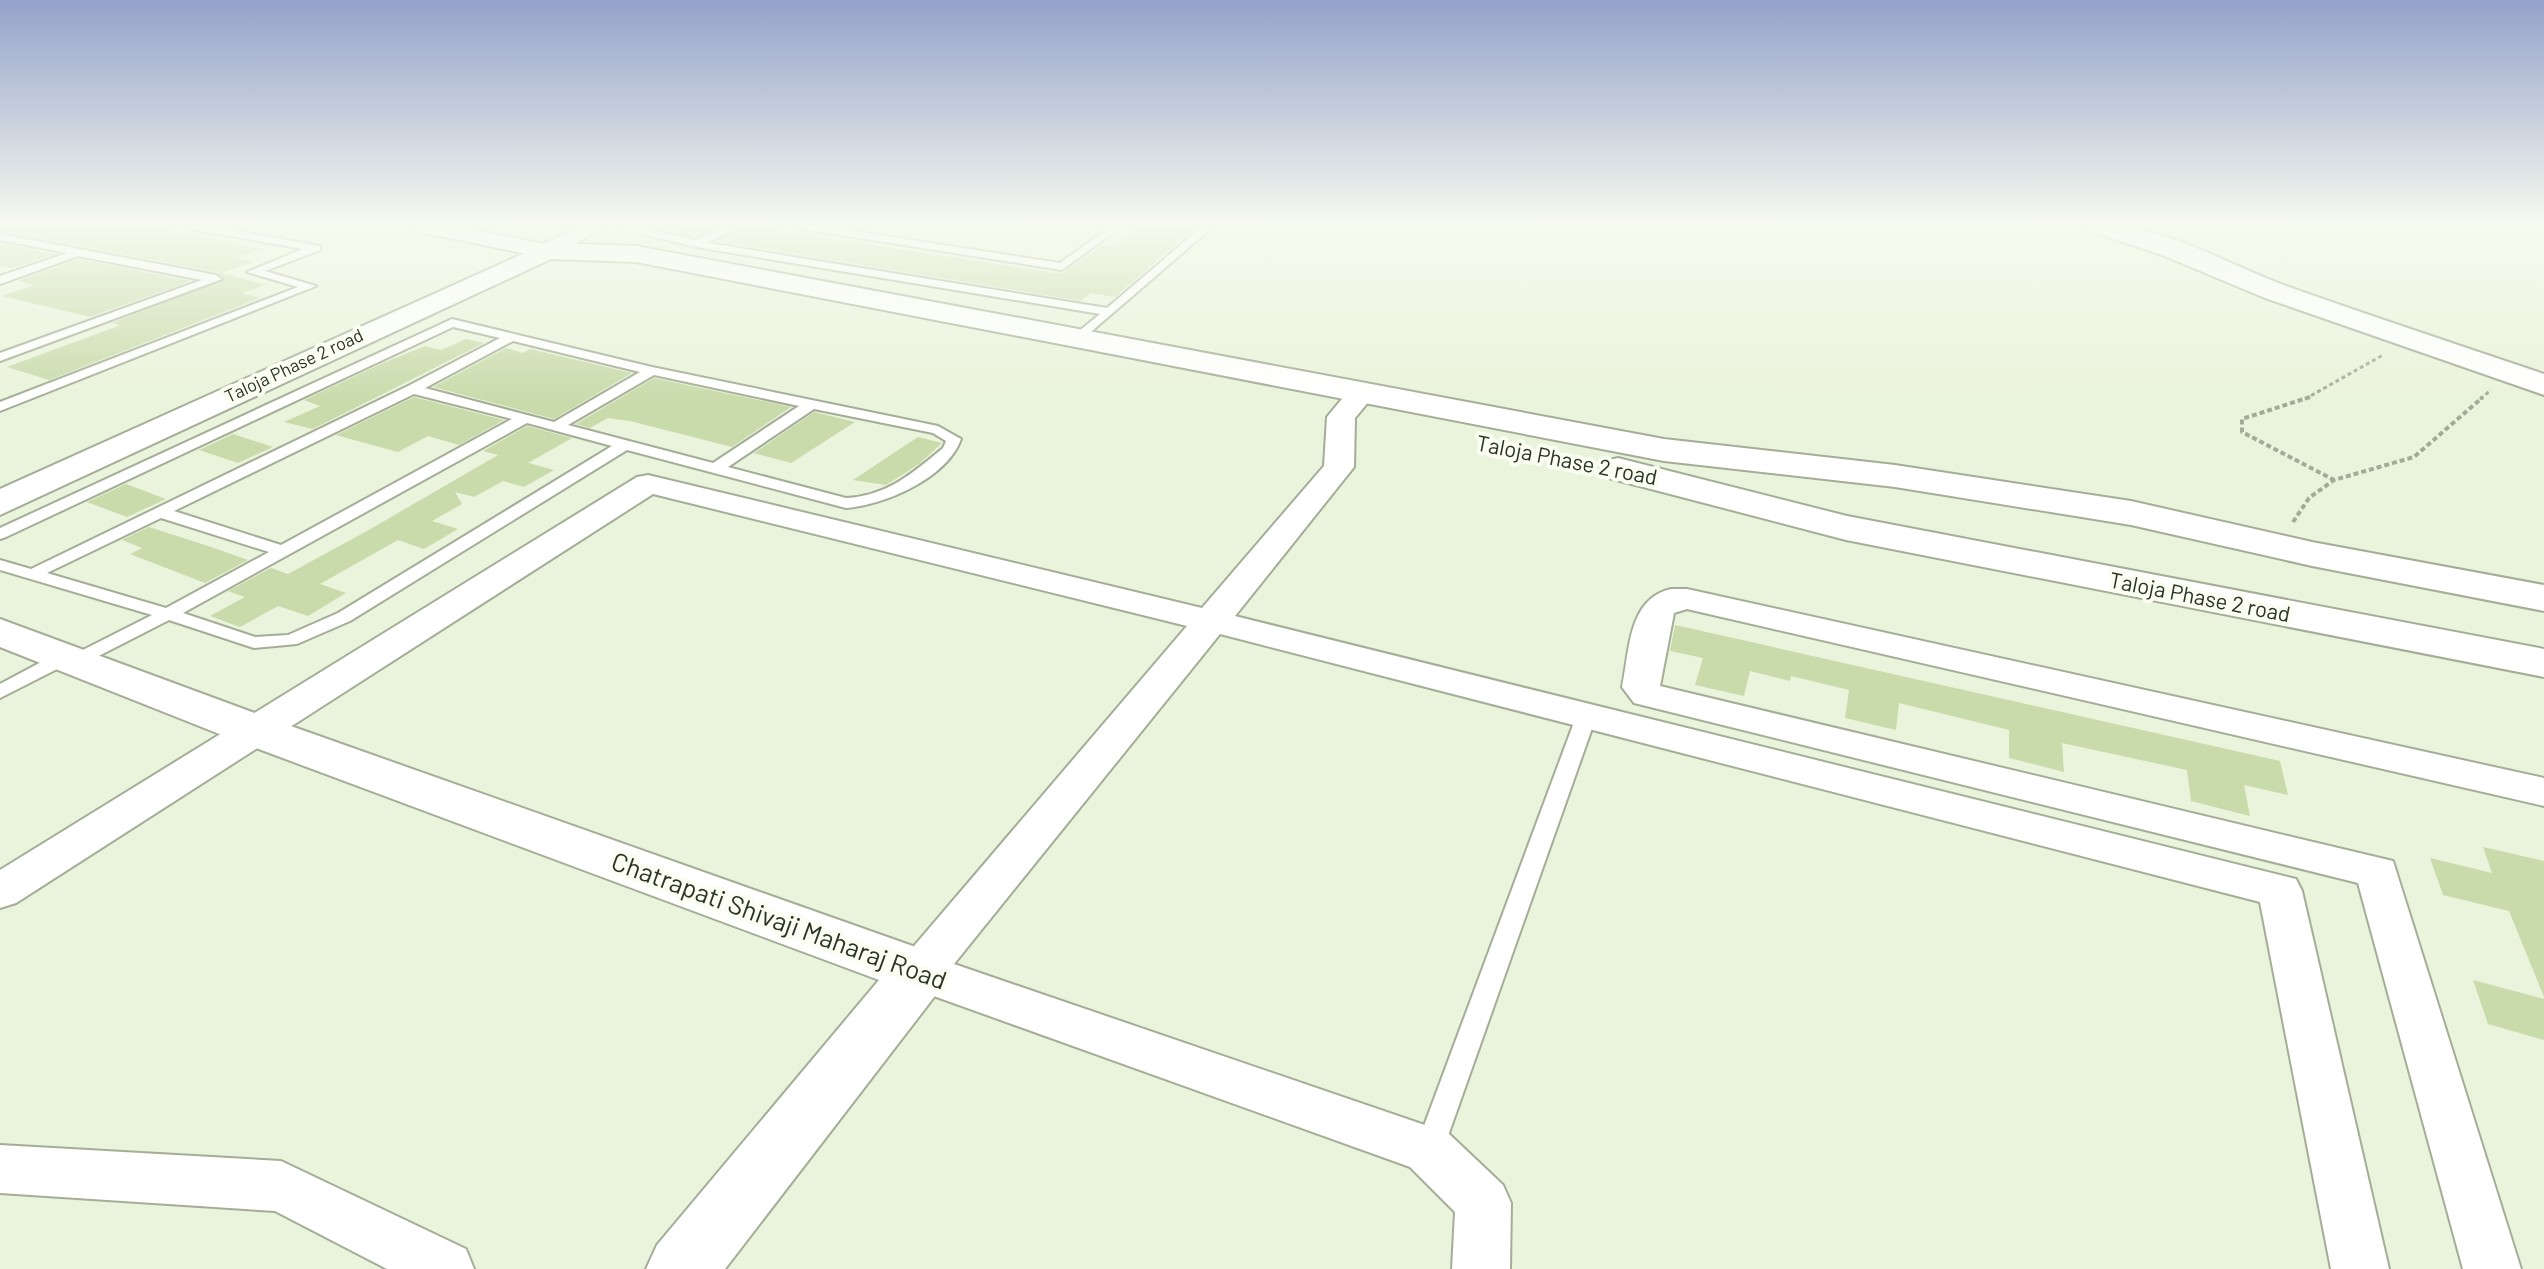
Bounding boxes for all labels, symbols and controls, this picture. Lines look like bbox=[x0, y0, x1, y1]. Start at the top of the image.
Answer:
street label: Taloja Phase 2 road bbox=[221, 323, 366, 407]
street label: Taloja Phase 2 road bbox=[1475, 429, 1660, 489]
street label: Taloja Phase 2 road bbox=[2108, 566, 2293, 626]
street label: Chatrapati Shivaji Maharaj Road bbox=[608, 844, 951, 995]

